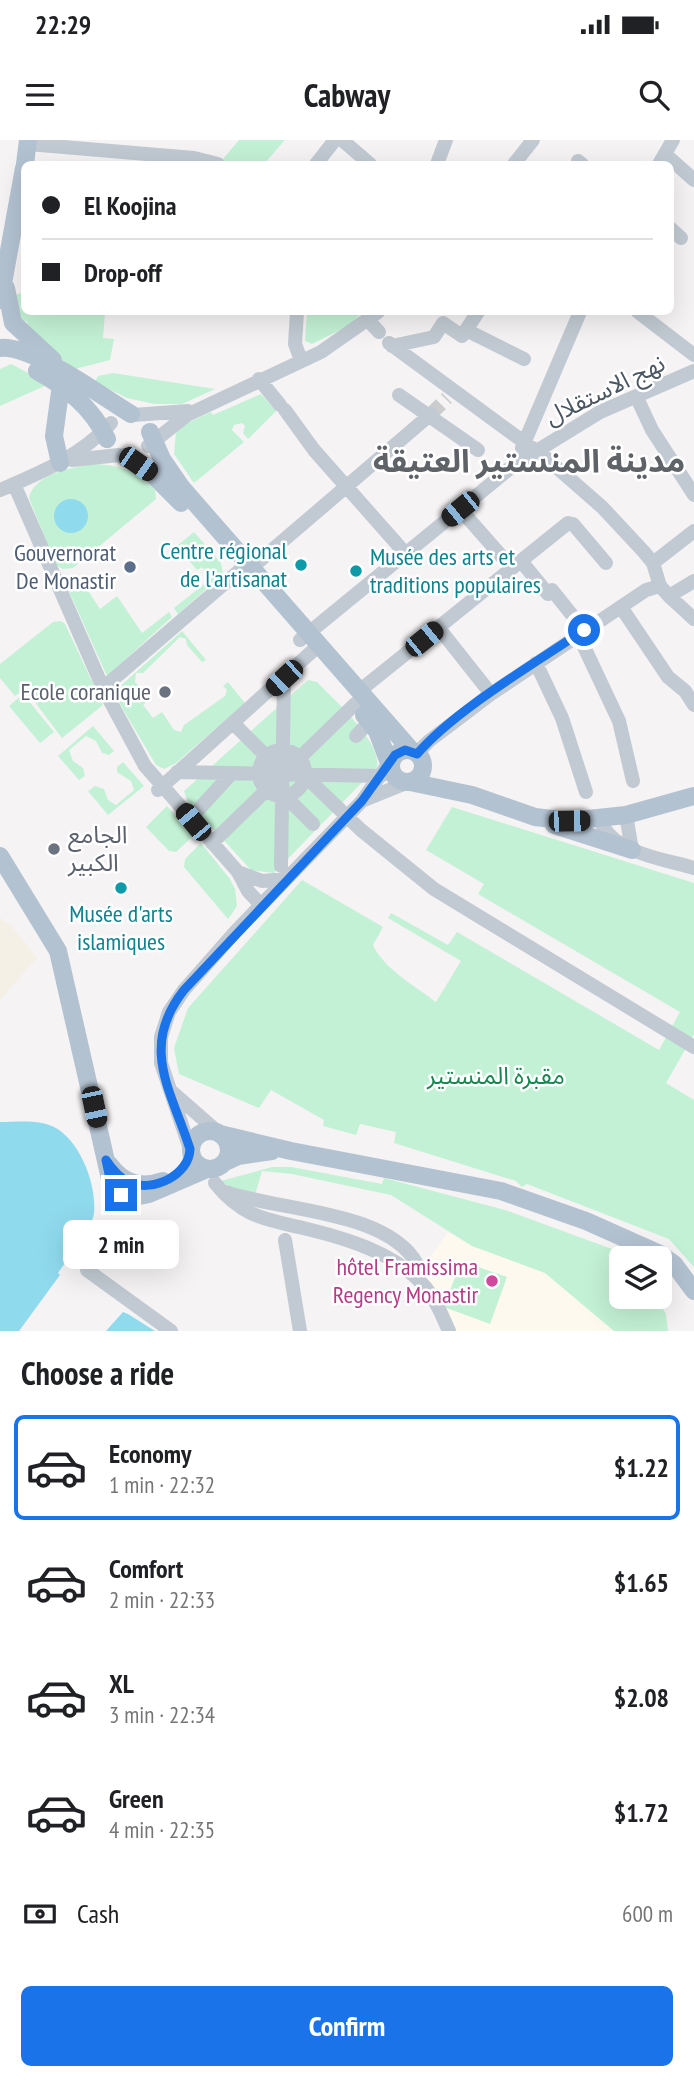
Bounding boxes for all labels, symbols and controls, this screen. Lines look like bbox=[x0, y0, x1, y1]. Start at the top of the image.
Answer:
text: 22:29 bbox=[35, 8, 91, 41]
text: Cabway bbox=[304, 74, 390, 116]
icon: menu bbox=[21, 76, 59, 114]
icon: search bbox=[635, 76, 673, 114]
text: El Koojina bbox=[84, 189, 177, 222]
text: Drop-off bbox=[84, 256, 162, 289]
street label: نهج الاستقلال bbox=[540, 347, 671, 434]
district label: مدينة المنستير العتيقة bbox=[373, 439, 685, 481]
car bbox=[115, 443, 162, 485]
car bbox=[438, 488, 483, 530]
place label: Centre régional de l'artisanat bbox=[160, 535, 287, 594]
place label: Gouvernorat De Monastir bbox=[14, 537, 116, 596]
place label: Musée des arts et traditions populaires bbox=[370, 541, 541, 600]
marker: Centre régional de l'artisanat bbox=[293, 557, 309, 573]
marker: Gouvernorat De Monastir bbox=[122, 559, 138, 575]
marker: Musée des arts et traditions populaires bbox=[348, 563, 364, 579]
route start bbox=[568, 614, 600, 646]
car bbox=[402, 618, 447, 660]
car bbox=[262, 656, 307, 700]
place label: Ecole coranique bbox=[20, 676, 151, 707]
marker: Ecole coranique bbox=[157, 684, 173, 700]
car bbox=[172, 799, 215, 845]
car bbox=[548, 810, 591, 832]
place label: الجامع الكبير bbox=[67, 819, 128, 878]
marker: الجامع الكبير bbox=[46, 841, 62, 857]
marker: Musée d'arts islamiques bbox=[113, 880, 129, 896]
place label: Musée d'arts islamiques bbox=[69, 898, 173, 957]
park label: مقبرة المنستير bbox=[426, 1060, 565, 1091]
car bbox=[80, 1084, 109, 1130]
route end bbox=[105, 1179, 137, 1211]
callout: 2 min bbox=[63, 1220, 179, 1268]
text: 2 min bbox=[98, 1230, 144, 1259]
map controls bbox=[609, 1246, 672, 1309]
button: layers bbox=[609, 1246, 672, 1309]
place label: hôtel Framissima Regency Monastir bbox=[333, 1251, 478, 1310]
marker: hôtel Framissima Regency Monastir bbox=[484, 1273, 500, 1289]
text: Choose a ride bbox=[21, 1352, 174, 1394]
icon: car bbox=[25, 1436, 88, 1499]
text: Economy bbox=[109, 1437, 191, 1470]
text: $1.22 bbox=[614, 1451, 669, 1484]
text: 1 min · 22:32 bbox=[109, 1470, 215, 1499]
icon: car bbox=[25, 1551, 88, 1614]
text: Comfort bbox=[109, 1552, 183, 1585]
text: $1.65 bbox=[614, 1566, 669, 1599]
text: 2 min · 22:33 bbox=[109, 1585, 215, 1614]
icon: car bbox=[25, 1666, 88, 1729]
text: XL bbox=[109, 1667, 134, 1700]
text: $2.08 bbox=[614, 1681, 669, 1714]
text: 3 min · 22:34 bbox=[109, 1700, 215, 1729]
icon: car bbox=[25, 1781, 88, 1844]
text: Green bbox=[109, 1782, 164, 1815]
text: $1.72 bbox=[614, 1796, 669, 1829]
text: 4 min · 22:35 bbox=[109, 1815, 215, 1844]
icon: cash bbox=[21, 1895, 59, 1933]
text: Cash bbox=[77, 1897, 119, 1930]
text: 600 m bbox=[622, 1899, 673, 1928]
button: Confirm bbox=[21, 1986, 673, 2066]

